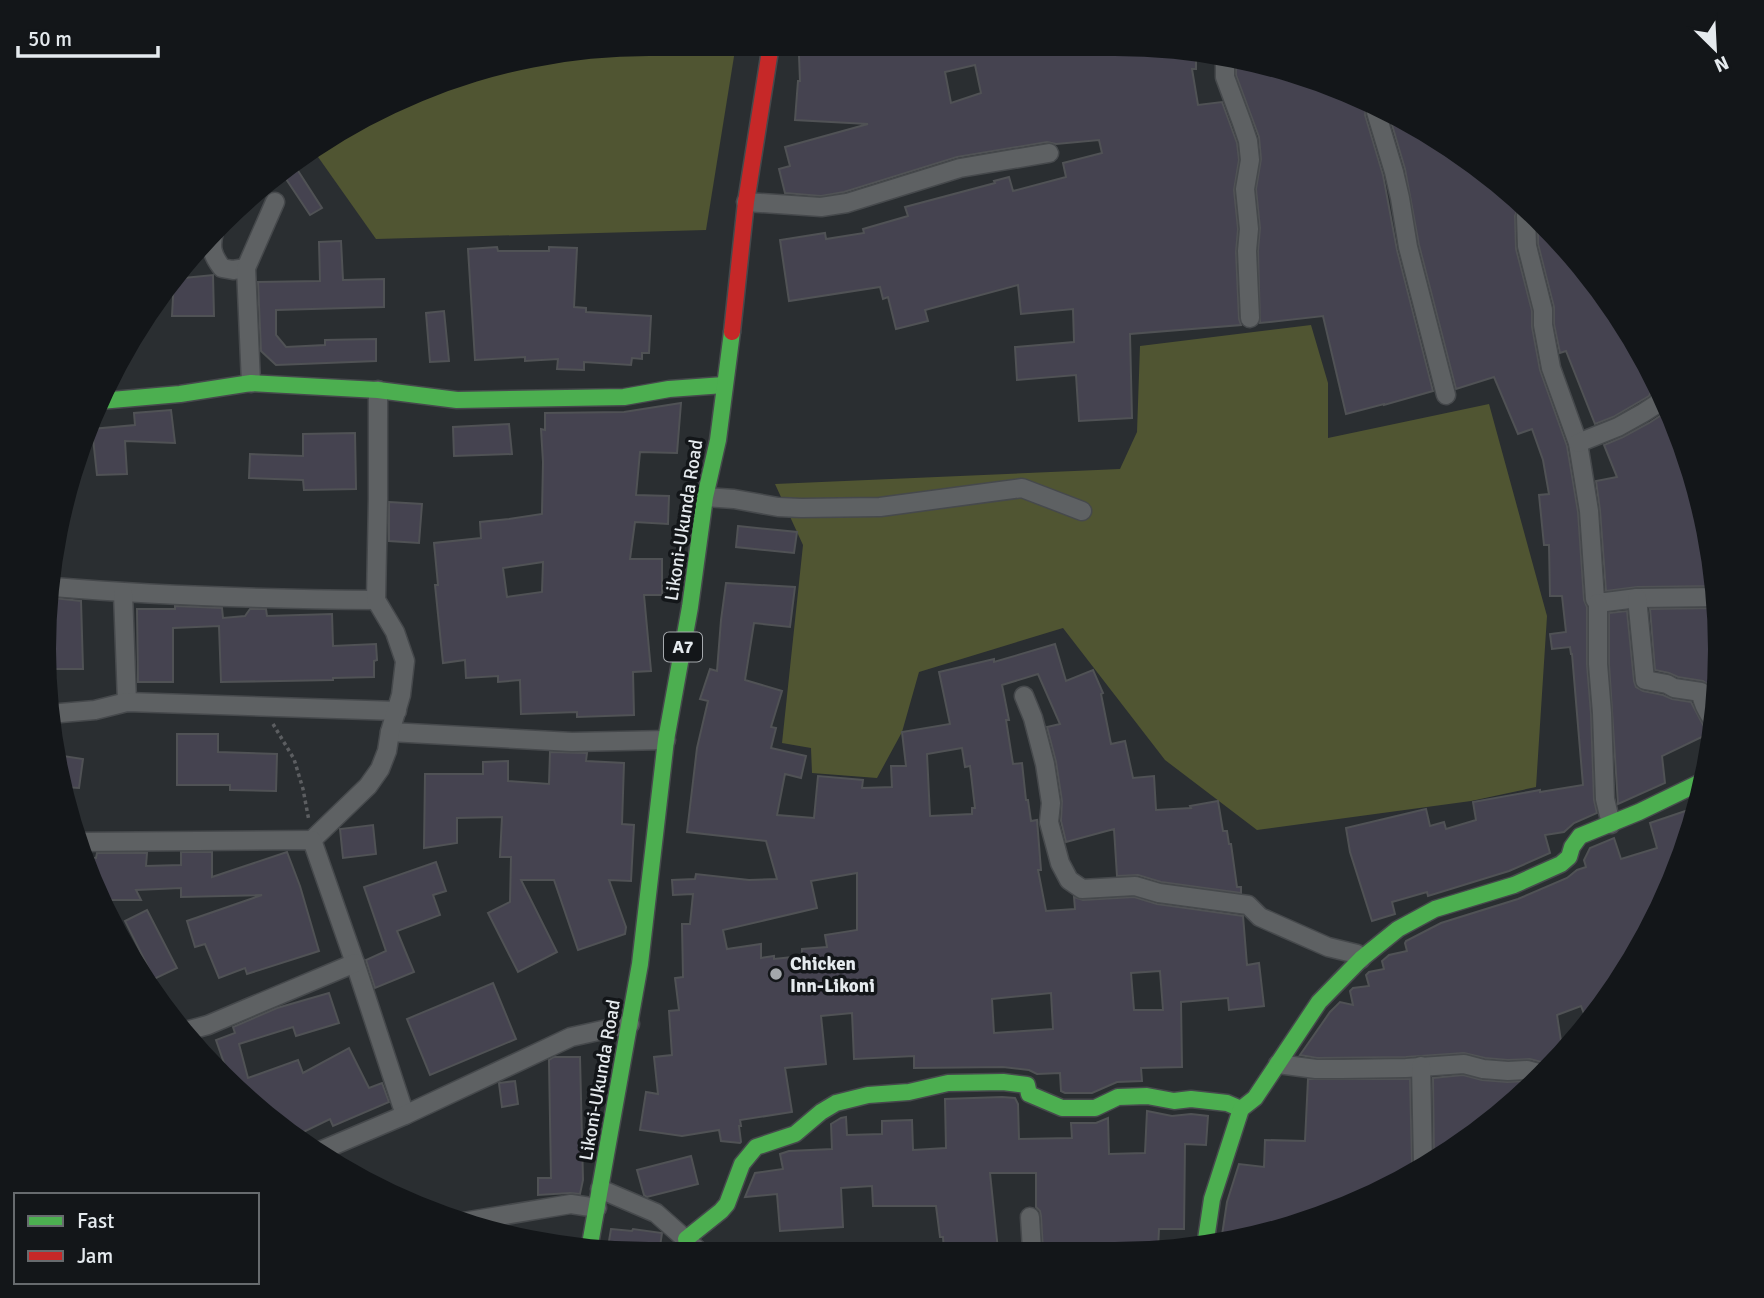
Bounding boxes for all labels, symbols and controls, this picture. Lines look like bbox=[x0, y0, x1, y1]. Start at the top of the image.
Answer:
scale bar bbox=[18, 14, 158, 58]
north arrow bbox=[1680, 14, 1750, 84]
text: 50 m bbox=[28, 26, 72, 52]
text: N bbox=[1711, 50, 1732, 77]
street label: Likoni-Ukunda Road bbox=[659, 438, 709, 603]
road number: A7 bbox=[664, 632, 702, 662]
place label: Chicken Inn-Likoni bbox=[790, 952, 875, 998]
marker: Chicken Inn-Likoni bbox=[768, 966, 784, 982]
street label: Likoni-Ukunda Road bbox=[574, 998, 626, 1163]
legend bbox=[14, 1193, 259, 1284]
text: Fast bbox=[77, 1208, 114, 1234]
text: Jam bbox=[77, 1243, 113, 1269]

